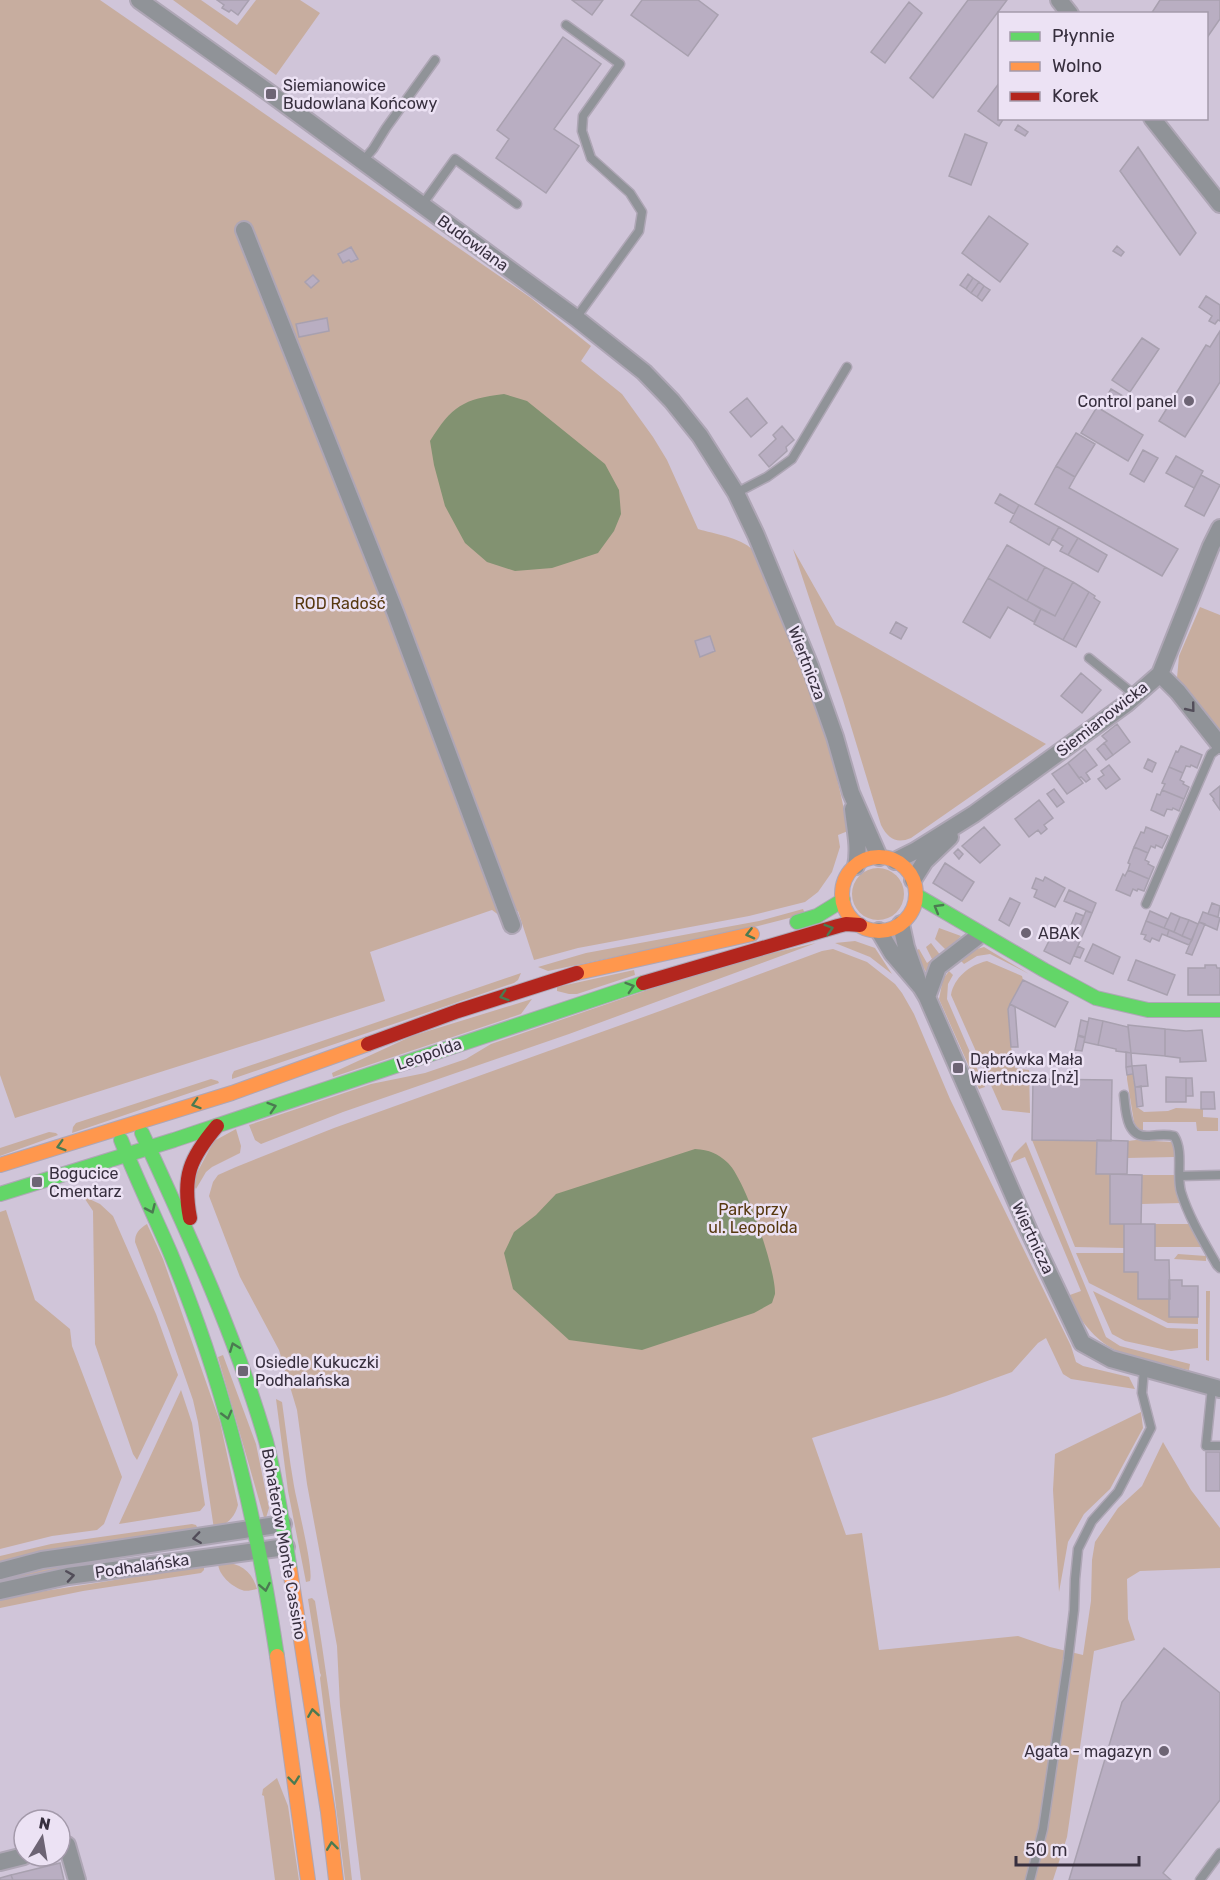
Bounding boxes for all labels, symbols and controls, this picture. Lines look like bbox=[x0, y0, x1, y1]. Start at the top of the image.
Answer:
legend bbox=[998, 12, 1208, 120]
text: Płynnie bbox=[1052, 25, 1115, 47]
text: Wolno bbox=[1052, 55, 1102, 77]
place label: Siemianowice Budowlana Końcowy bbox=[283, 76, 437, 113]
text: Korek bbox=[1052, 85, 1099, 107]
marker: Siemianowice Budowlana Końcowy bbox=[264, 87, 278, 101]
street label: Budowlana bbox=[434, 211, 512, 275]
place label: Control panel bbox=[1077, 392, 1177, 411]
marker: Control panel bbox=[1182, 394, 1196, 408]
park label: ROD Radość bbox=[294, 594, 386, 613]
street label: Wiertnicza bbox=[784, 623, 830, 703]
street label: Siemianowicka bbox=[1052, 677, 1152, 761]
one-way arrow bbox=[1183, 702, 1194, 713]
one-way arrow bbox=[934, 903, 944, 915]
one-way arrow bbox=[824, 924, 834, 936]
place label: ABAK bbox=[1038, 924, 1080, 943]
marker: ABAK bbox=[1019, 926, 1033, 940]
one-way arrow bbox=[745, 927, 755, 940]
one-way arrow bbox=[624, 982, 635, 994]
one-way arrow bbox=[499, 989, 510, 1001]
street label: Leopolda bbox=[394, 1034, 464, 1074]
place label: Dąbrówka Mała Wiertnicza [nż] bbox=[970, 1050, 1083, 1087]
marker: Dąbrówka Mała Wiertnicza [nż] bbox=[951, 1061, 965, 1075]
one-way arrow bbox=[192, 1097, 202, 1110]
one-way arrow bbox=[266, 1101, 277, 1114]
one-way arrow bbox=[56, 1139, 67, 1151]
place label: Bogucice Cmentarz bbox=[49, 1164, 122, 1201]
marker: Bogucice Cmentarz bbox=[30, 1175, 44, 1189]
street label: Wiertnicza bbox=[1008, 1199, 1058, 1277]
park label: Park przy ul. Leopolda bbox=[708, 1200, 798, 1237]
one-way arrow bbox=[143, 1202, 155, 1213]
one-way arrow bbox=[229, 1342, 241, 1353]
place label: Osiedle Kukuczki Podhalańska bbox=[255, 1353, 379, 1390]
marker: Osiedle Kukuczki Podhalańska bbox=[236, 1364, 250, 1378]
one-way arrow bbox=[220, 1409, 232, 1419]
street label: Bohaterów Monte Cassino bbox=[258, 1447, 310, 1641]
one-way arrow bbox=[192, 1532, 202, 1544]
street label: Podhalańska bbox=[94, 1550, 190, 1582]
one-way arrow bbox=[65, 1571, 74, 1583]
one-way arrow bbox=[259, 1582, 271, 1592]
one-way arrow bbox=[307, 1708, 319, 1717]
place label: Agata - magazyn bbox=[1024, 1742, 1152, 1761]
marker: Agata - magazyn bbox=[1157, 1744, 1171, 1758]
one-way arrow bbox=[287, 1775, 300, 1784]
north arrow bbox=[12, 1808, 72, 1868]
text: N bbox=[37, 1813, 52, 1834]
scale bar bbox=[1016, 1829, 1139, 1867]
text: 50 m bbox=[1025, 1839, 1068, 1861]
one-way arrow bbox=[327, 1841, 339, 1851]

